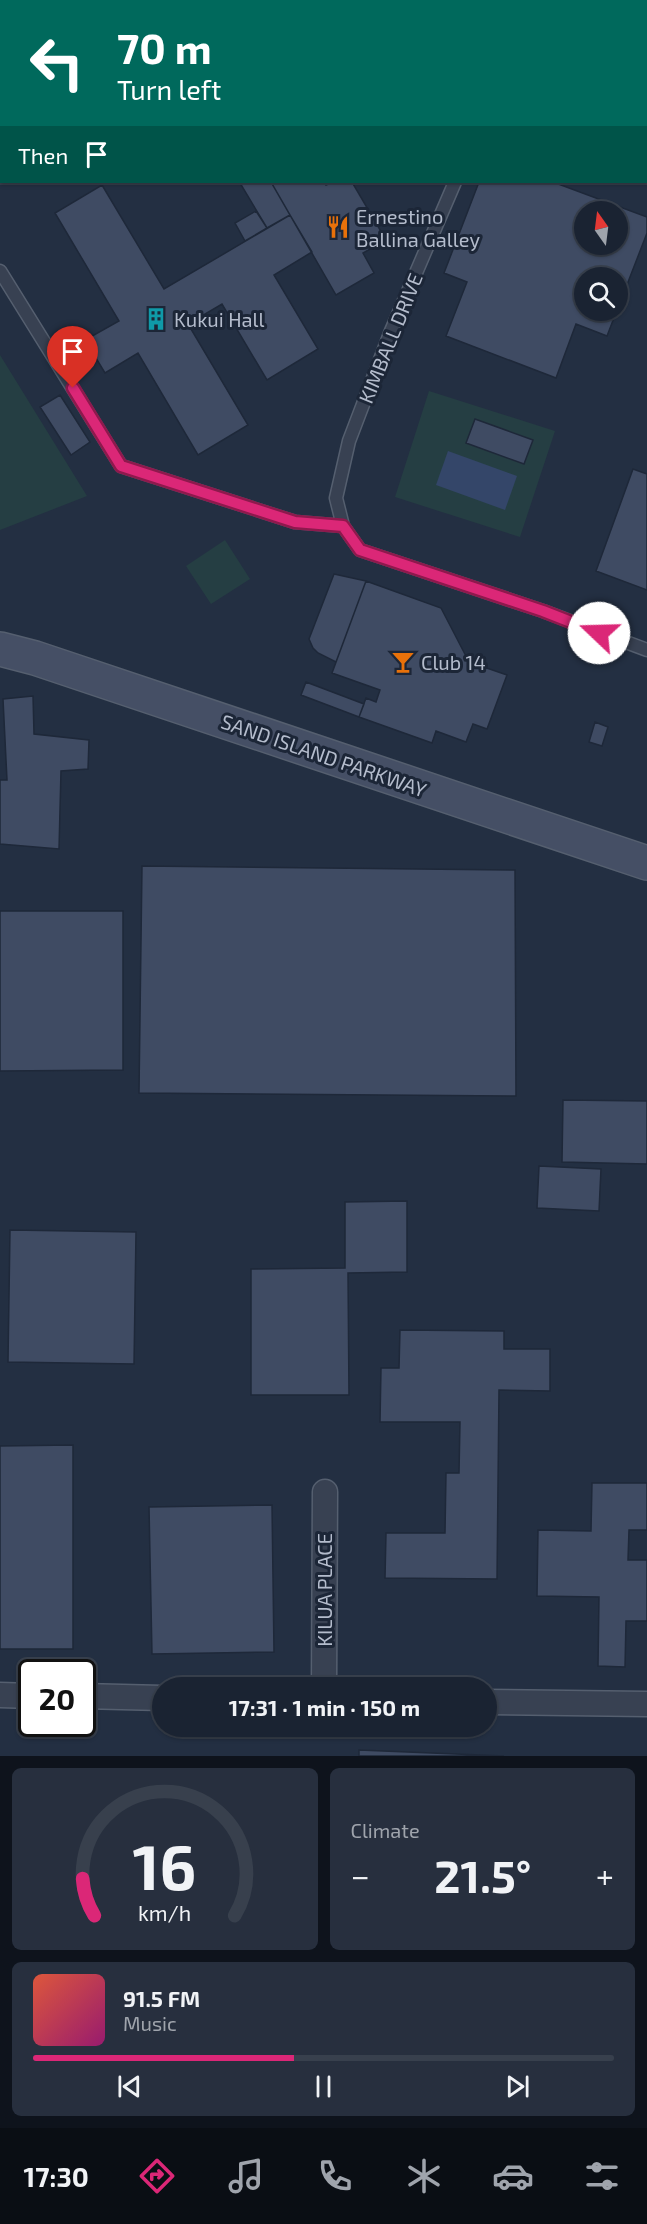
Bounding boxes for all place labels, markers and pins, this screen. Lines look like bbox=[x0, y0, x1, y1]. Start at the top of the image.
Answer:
place label: Ernestino Ballina Galley bbox=[356, 204, 480, 251]
restaurant icon: Ernestino Ballina Galley bbox=[325, 214, 351, 240]
building icon: Kukui Hall bbox=[143, 306, 169, 332]
place label: Kukui Hall bbox=[174, 307, 264, 331]
pin bbox=[47, 326, 98, 388]
bar icon: Club 14 bbox=[390, 649, 416, 675]
place label: Club 14 bbox=[421, 650, 486, 674]

